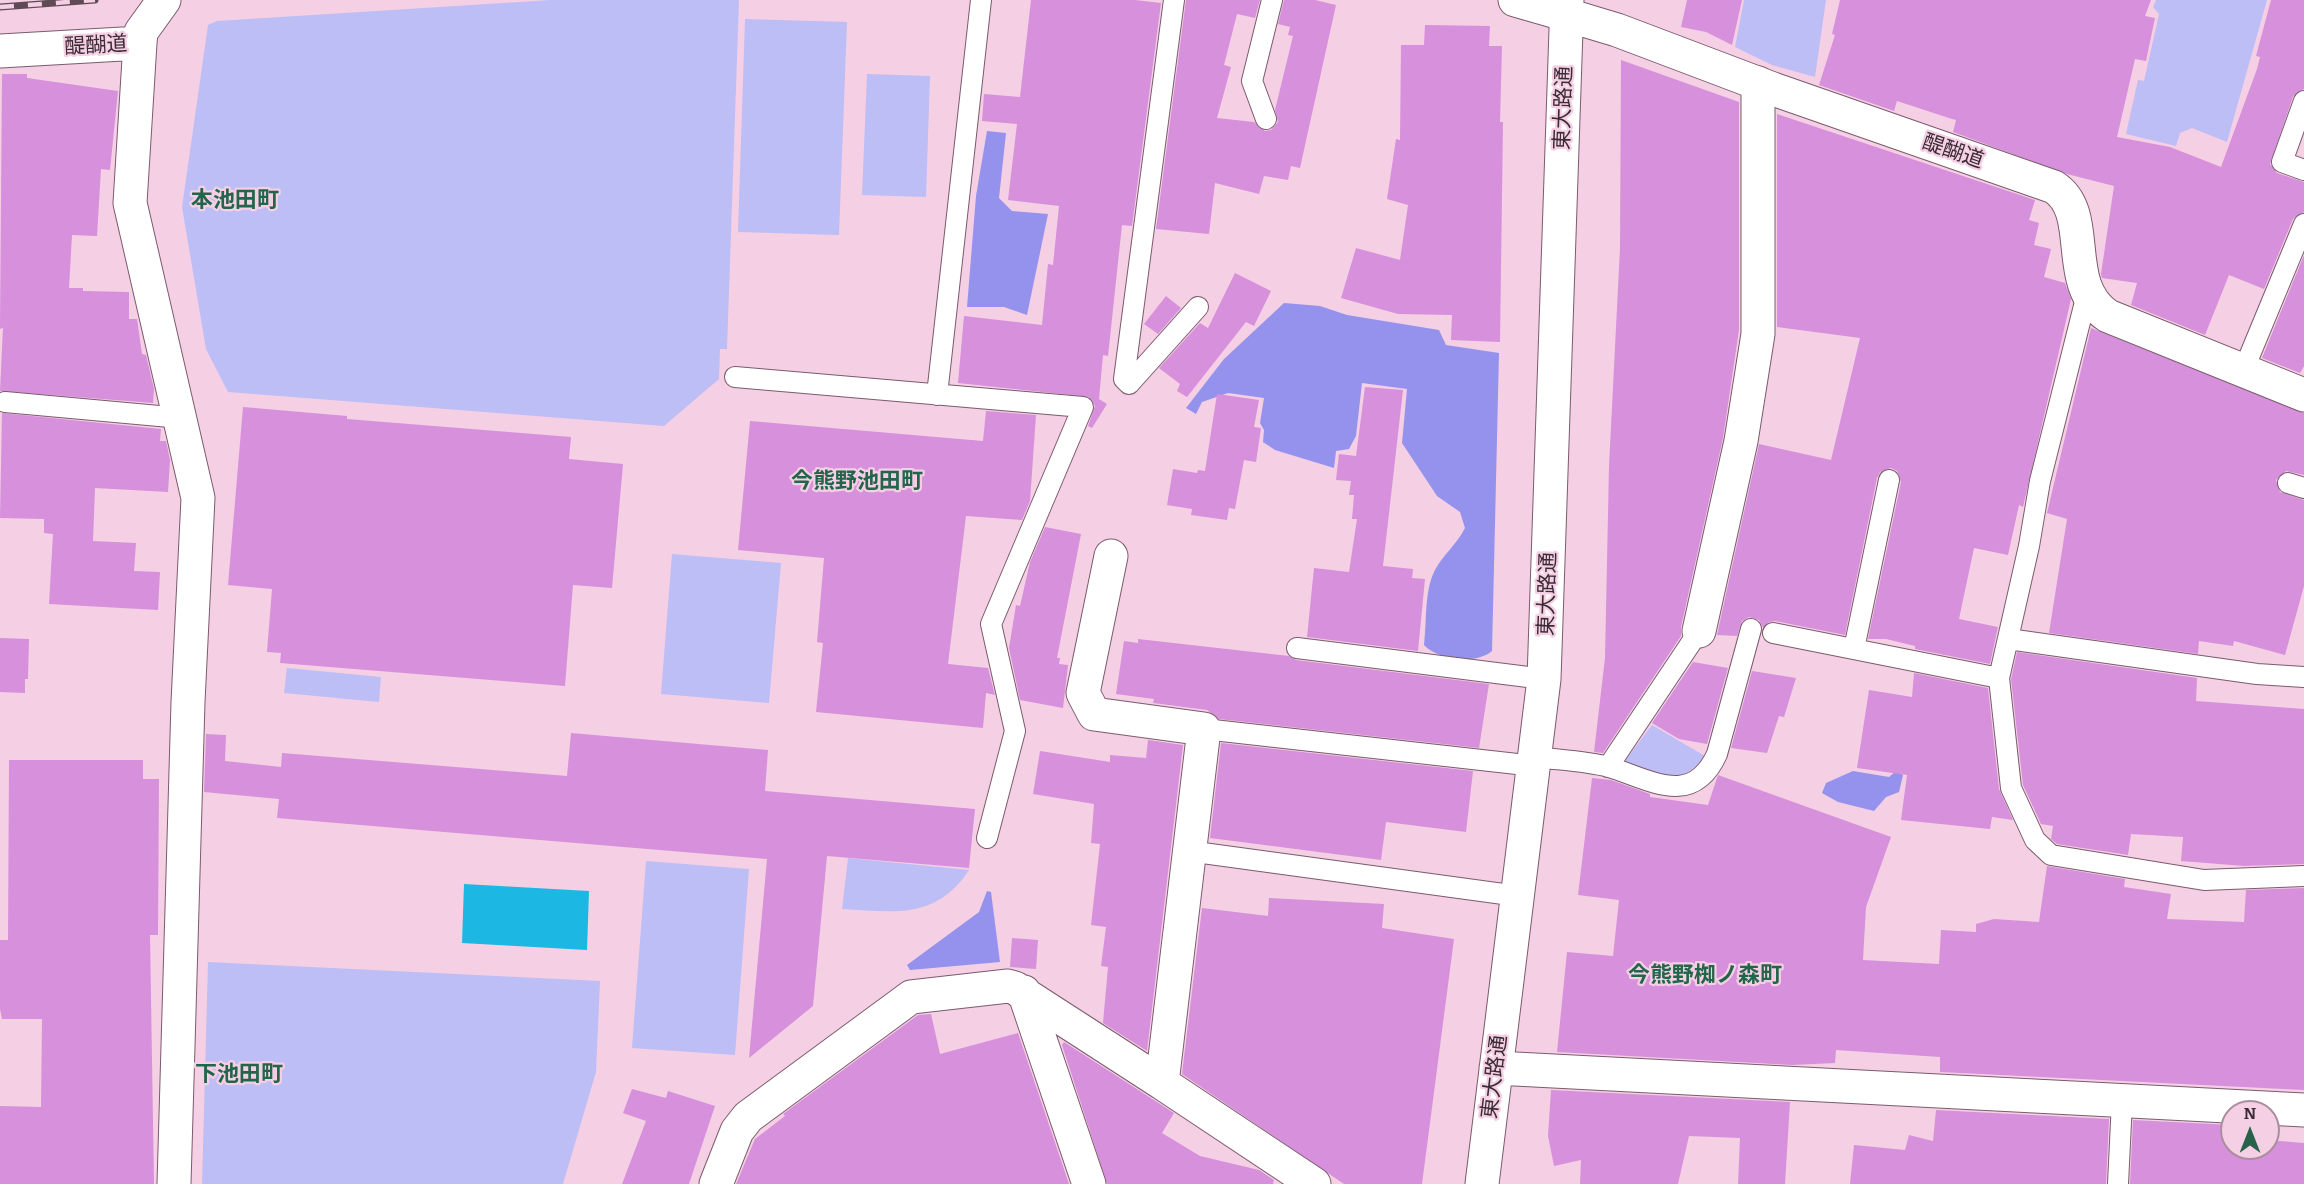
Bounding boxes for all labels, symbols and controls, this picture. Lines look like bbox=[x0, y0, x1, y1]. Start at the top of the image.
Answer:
street label: 醍醐道 bbox=[64, 32, 128, 60]
street label: 東大路通 bbox=[1550, 66, 1578, 150]
street label: 醍醐道 bbox=[1919, 130, 1987, 174]
district label: 本池田町 bbox=[191, 188, 279, 214]
district label: 今熊野池田町 bbox=[791, 469, 923, 495]
street label: 東大路通 bbox=[1534, 552, 1562, 636]
district label: 今熊野椥ノ森町 bbox=[1628, 963, 1782, 989]
street label: 東大路通 bbox=[1477, 1034, 1513, 1120]
district label: 下池田町 bbox=[195, 1062, 283, 1088]
north arrow bbox=[2220, 1100, 2280, 1160]
text: N bbox=[2244, 1104, 2256, 1123]

